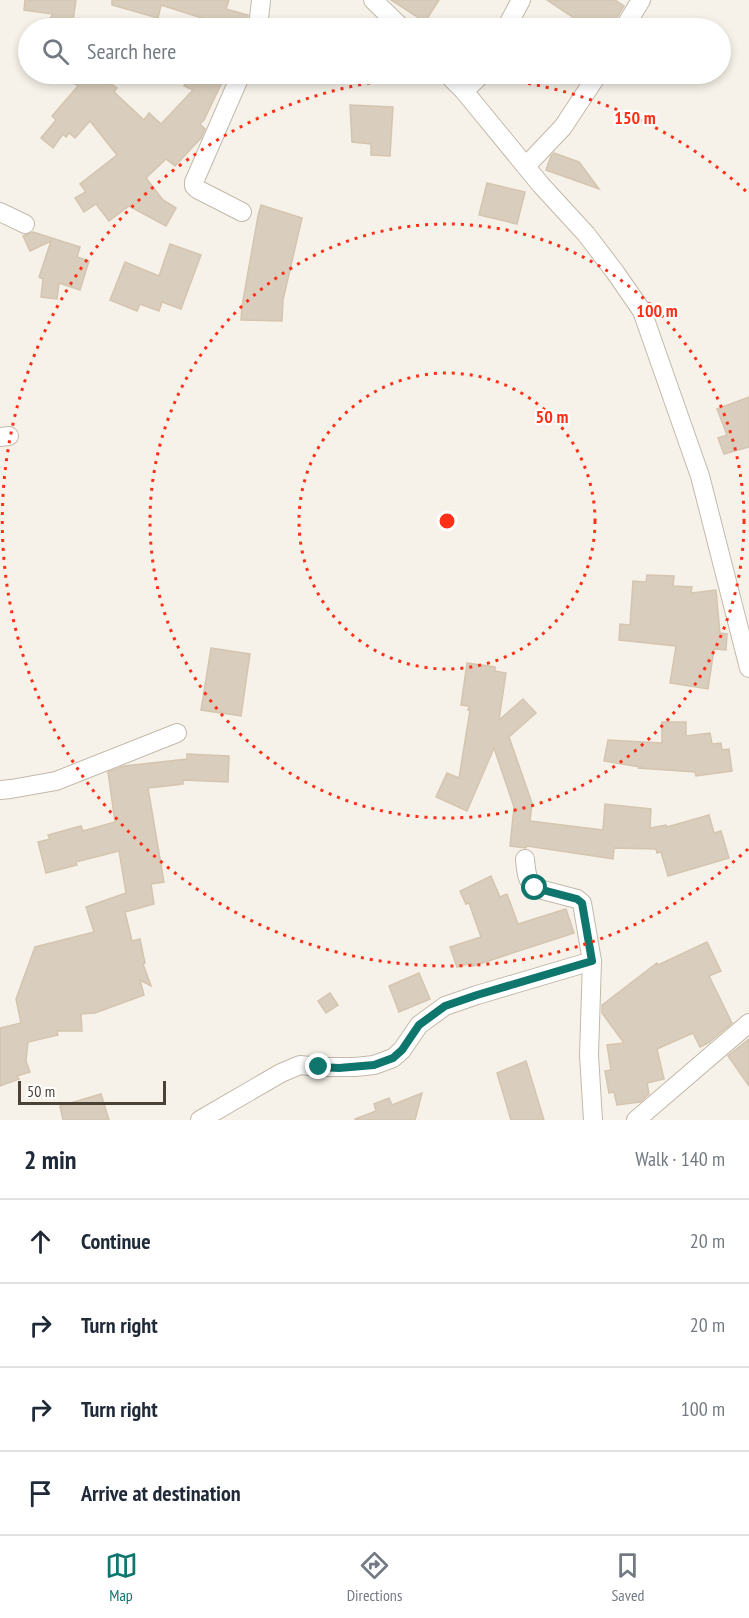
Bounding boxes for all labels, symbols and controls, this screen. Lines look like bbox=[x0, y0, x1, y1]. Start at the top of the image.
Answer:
search box bbox=[18, 18, 731, 84]
icon: search bbox=[39, 35, 72, 68]
text: Search here bbox=[87, 37, 176, 65]
text: 150 m bbox=[614, 106, 656, 129]
text: 100 m bbox=[636, 299, 678, 322]
text: 50 m bbox=[536, 405, 568, 428]
centre of rings bbox=[437, 511, 457, 531]
route start bbox=[521, 874, 547, 900]
route end bbox=[305, 1053, 331, 1079]
scale bar bbox=[18, 1078, 166, 1106]
text: 50 m bbox=[27, 1081, 55, 1101]
text: 2 min bbox=[24, 1143, 77, 1176]
text: Walk · 140 m bbox=[635, 1146, 725, 1172]
icon: ahead bbox=[24, 1225, 57, 1258]
text: Continue bbox=[81, 1227, 151, 1255]
text: 20 m bbox=[690, 1228, 725, 1254]
icon: right bbox=[24, 1309, 57, 1342]
text: Turn right bbox=[81, 1311, 158, 1339]
text: 20 m bbox=[690, 1312, 725, 1338]
icon: right bbox=[24, 1393, 57, 1426]
text: Turn right bbox=[81, 1395, 158, 1423]
text: 100 m bbox=[681, 1396, 725, 1422]
icon: arrive bbox=[24, 1477, 57, 1510]
text: Arrive at destination bbox=[81, 1479, 241, 1507]
tab: Map bbox=[105, 1549, 138, 1605]
tab: Directions bbox=[347, 1549, 402, 1605]
tab: Saved bbox=[611, 1549, 644, 1605]

